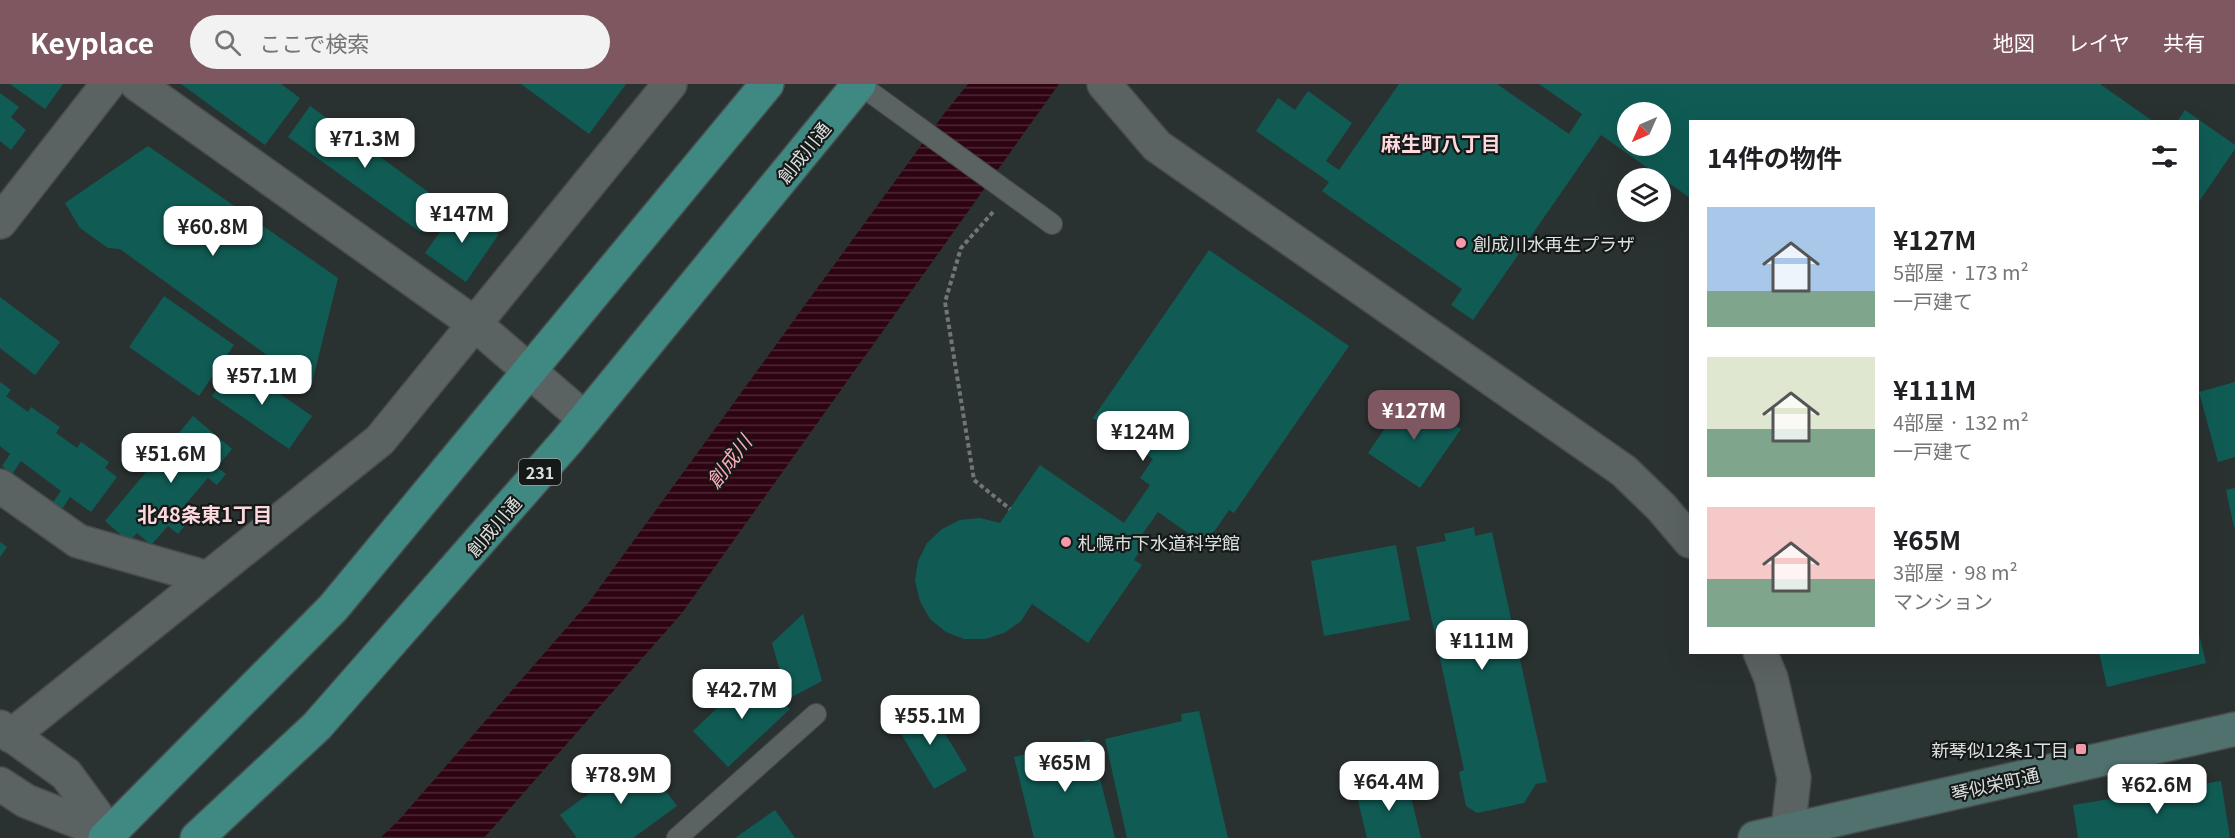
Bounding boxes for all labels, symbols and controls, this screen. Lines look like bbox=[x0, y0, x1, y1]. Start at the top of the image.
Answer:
search box bbox=[190, 15, 610, 69]
text: Keyplace bbox=[30, 22, 154, 62]
icon: search bbox=[211, 26, 244, 59]
text: ここで検索 bbox=[259, 26, 369, 58]
text: 地図 bbox=[1993, 27, 2035, 57]
text: レイヤ bbox=[2068, 27, 2130, 57]
text: 共有 bbox=[2163, 27, 2205, 57]
north arrow bbox=[1617, 102, 1671, 156]
map controls bbox=[1617, 102, 1671, 222]
street label: 創成川通 bbox=[770, 116, 836, 188]
pin: ¥71.3M bbox=[316, 118, 414, 169]
text: ¥71.3M bbox=[330, 123, 400, 152]
district label: 麻生町八丁目 bbox=[1381, 128, 1501, 157]
text: 14件の物件 bbox=[1707, 138, 1842, 175]
icon: filters bbox=[2148, 140, 2181, 173]
button: layers bbox=[1617, 168, 1671, 222]
pin: ¥147M bbox=[420, 193, 504, 244]
text: ¥147M bbox=[430, 198, 494, 227]
pin: ¥60.8M bbox=[164, 206, 262, 257]
text: ¥60.8M bbox=[178, 211, 248, 240]
text: ¥127M bbox=[1893, 220, 1977, 257]
place label: 創成川水再生プラザ bbox=[1473, 230, 1635, 256]
icon: home bbox=[1755, 231, 1827, 303]
marker: 創成川水再生プラザ bbox=[1454, 236, 1468, 250]
text: 5部屋 · 173 m² bbox=[1893, 257, 2029, 286]
text: 一戸建て bbox=[1893, 286, 1973, 315]
pin: ¥57.1M bbox=[213, 355, 311, 406]
text: ¥57.1M bbox=[227, 360, 297, 389]
text: ¥111M bbox=[1893, 370, 1977, 407]
icon: home bbox=[1755, 381, 1827, 453]
pin: ¥127M bbox=[1372, 390, 1456, 441]
text: ¥127M bbox=[1382, 395, 1446, 424]
text: 4部屋 · 132 m² bbox=[1893, 407, 2029, 436]
pin: ¥124M bbox=[1101, 411, 1185, 462]
text: ¥124M bbox=[1111, 416, 1175, 445]
water label: 創成川 bbox=[698, 427, 759, 494]
pin: ¥51.6M bbox=[122, 433, 220, 484]
text: 一戸建て bbox=[1893, 436, 1973, 465]
text: ¥51.6M bbox=[136, 438, 206, 467]
road number: 231 bbox=[519, 459, 561, 485]
street label: 創成川通 bbox=[460, 490, 526, 562]
district label: 北48条東1丁目 bbox=[137, 499, 273, 528]
text: ¥65M bbox=[1893, 520, 1961, 557]
place label: 札幌市下水道科学館 bbox=[1078, 529, 1240, 555]
icon: home bbox=[1755, 531, 1827, 603]
marker: 札幌市下水道科学館 bbox=[1059, 535, 1073, 549]
text: 3部屋 · 98 m² bbox=[1893, 557, 2018, 586]
text: マンション bbox=[1893, 586, 1993, 615]
pin: ¥111M bbox=[1440, 620, 1524, 671]
text: ¥111M bbox=[1450, 625, 1514, 654]
pin: ¥42.7M bbox=[693, 669, 791, 720]
text: ¥42.7M bbox=[707, 674, 777, 703]
pin: ¥55.1M bbox=[881, 695, 979, 746]
text: ¥55.1M bbox=[895, 700, 965, 729]
place label: 新琴似12条1丁目 bbox=[1931, 736, 2069, 762]
pin: ¥65M bbox=[1029, 742, 1101, 793]
marker: 新琴似12条1丁目 bbox=[2074, 742, 2088, 756]
text: ¥65M bbox=[1039, 747, 1091, 776]
pin: ¥78.9M bbox=[572, 754, 670, 805]
text: ¥78.9M bbox=[586, 759, 656, 788]
street label: 琴似栄町通 bbox=[1948, 760, 2042, 806]
pin: ¥64.4M bbox=[1340, 761, 1438, 812]
pin: ¥62.6M bbox=[2108, 764, 2206, 815]
text: ¥64.4M bbox=[1354, 766, 1424, 795]
text: ¥62.6M bbox=[2122, 769, 2192, 798]

